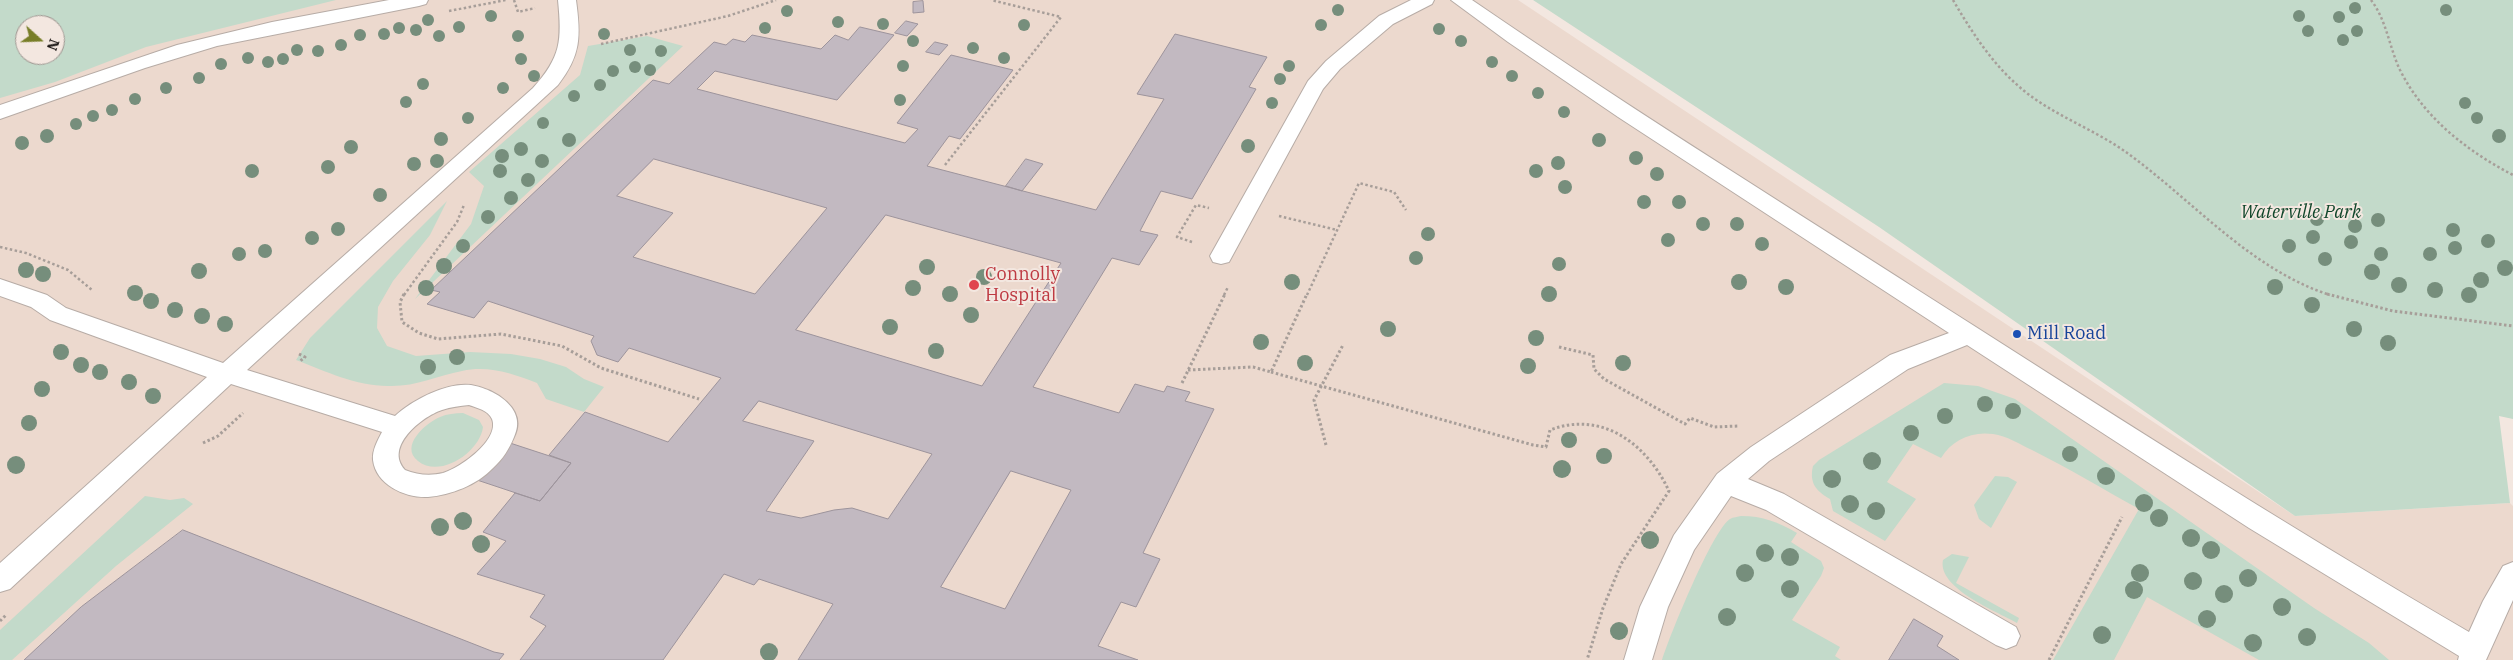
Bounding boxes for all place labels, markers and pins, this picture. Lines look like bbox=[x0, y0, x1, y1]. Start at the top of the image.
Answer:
place label: Connolly Hospital bbox=[985, 264, 1060, 306]
marker: Connolly Hospital bbox=[967, 278, 981, 292]
place label: Mill Road bbox=[2027, 323, 2106, 345]
marker: Mill Road bbox=[2011, 328, 2023, 340]

